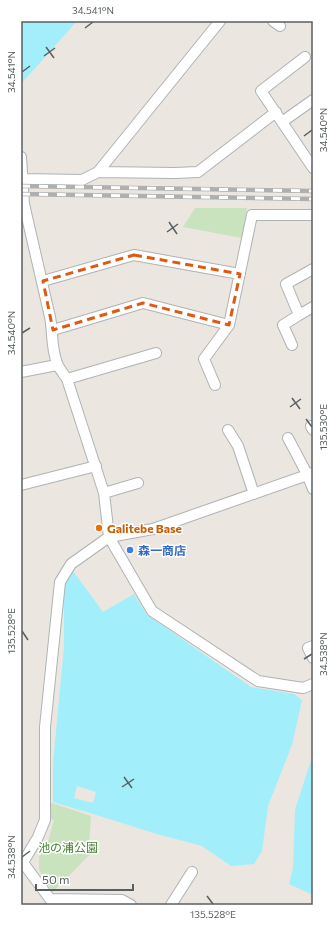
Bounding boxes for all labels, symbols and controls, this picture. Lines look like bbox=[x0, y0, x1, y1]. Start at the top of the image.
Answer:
text: 34.541°N bbox=[72, 4, 114, 16]
text: 34.541°N bbox=[5, 51, 17, 93]
text: 34.540°N bbox=[317, 108, 329, 152]
text: 34.540°N bbox=[5, 311, 17, 355]
text: 135.530°E bbox=[317, 404, 329, 450]
place label: Galitebe Base bbox=[107, 521, 182, 535]
marker: Galitebe Base bbox=[94, 523, 104, 533]
place label: 森一商店 bbox=[138, 543, 186, 557]
marker: 森一商店 bbox=[125, 545, 135, 555]
text: 135.528°E bbox=[5, 608, 17, 654]
text: 34.538°N bbox=[317, 632, 329, 676]
text: 34.538°N bbox=[5, 835, 17, 879]
park label: 池の浦公園 bbox=[38, 840, 98, 854]
scale bar bbox=[36, 866, 133, 892]
text: 50 m bbox=[42, 872, 70, 886]
text: 135.528°E bbox=[190, 908, 236, 920]

